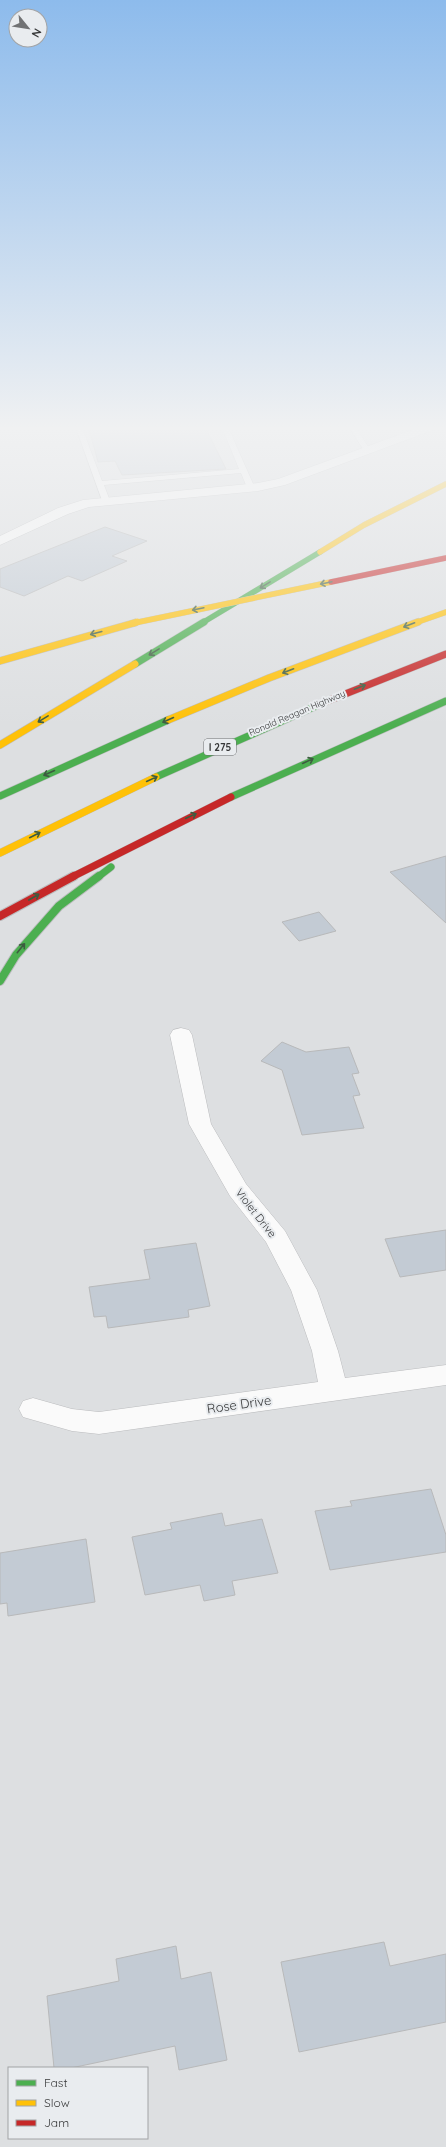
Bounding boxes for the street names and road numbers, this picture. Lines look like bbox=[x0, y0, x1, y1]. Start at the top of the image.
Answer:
street label: Ronald Reagan Highway bbox=[247, 687, 347, 738]
road number: I 275 bbox=[204, 739, 236, 755]
street label: Violet Drive bbox=[233, 1186, 279, 1240]
street label: Rose Drive bbox=[206, 1392, 272, 1416]

